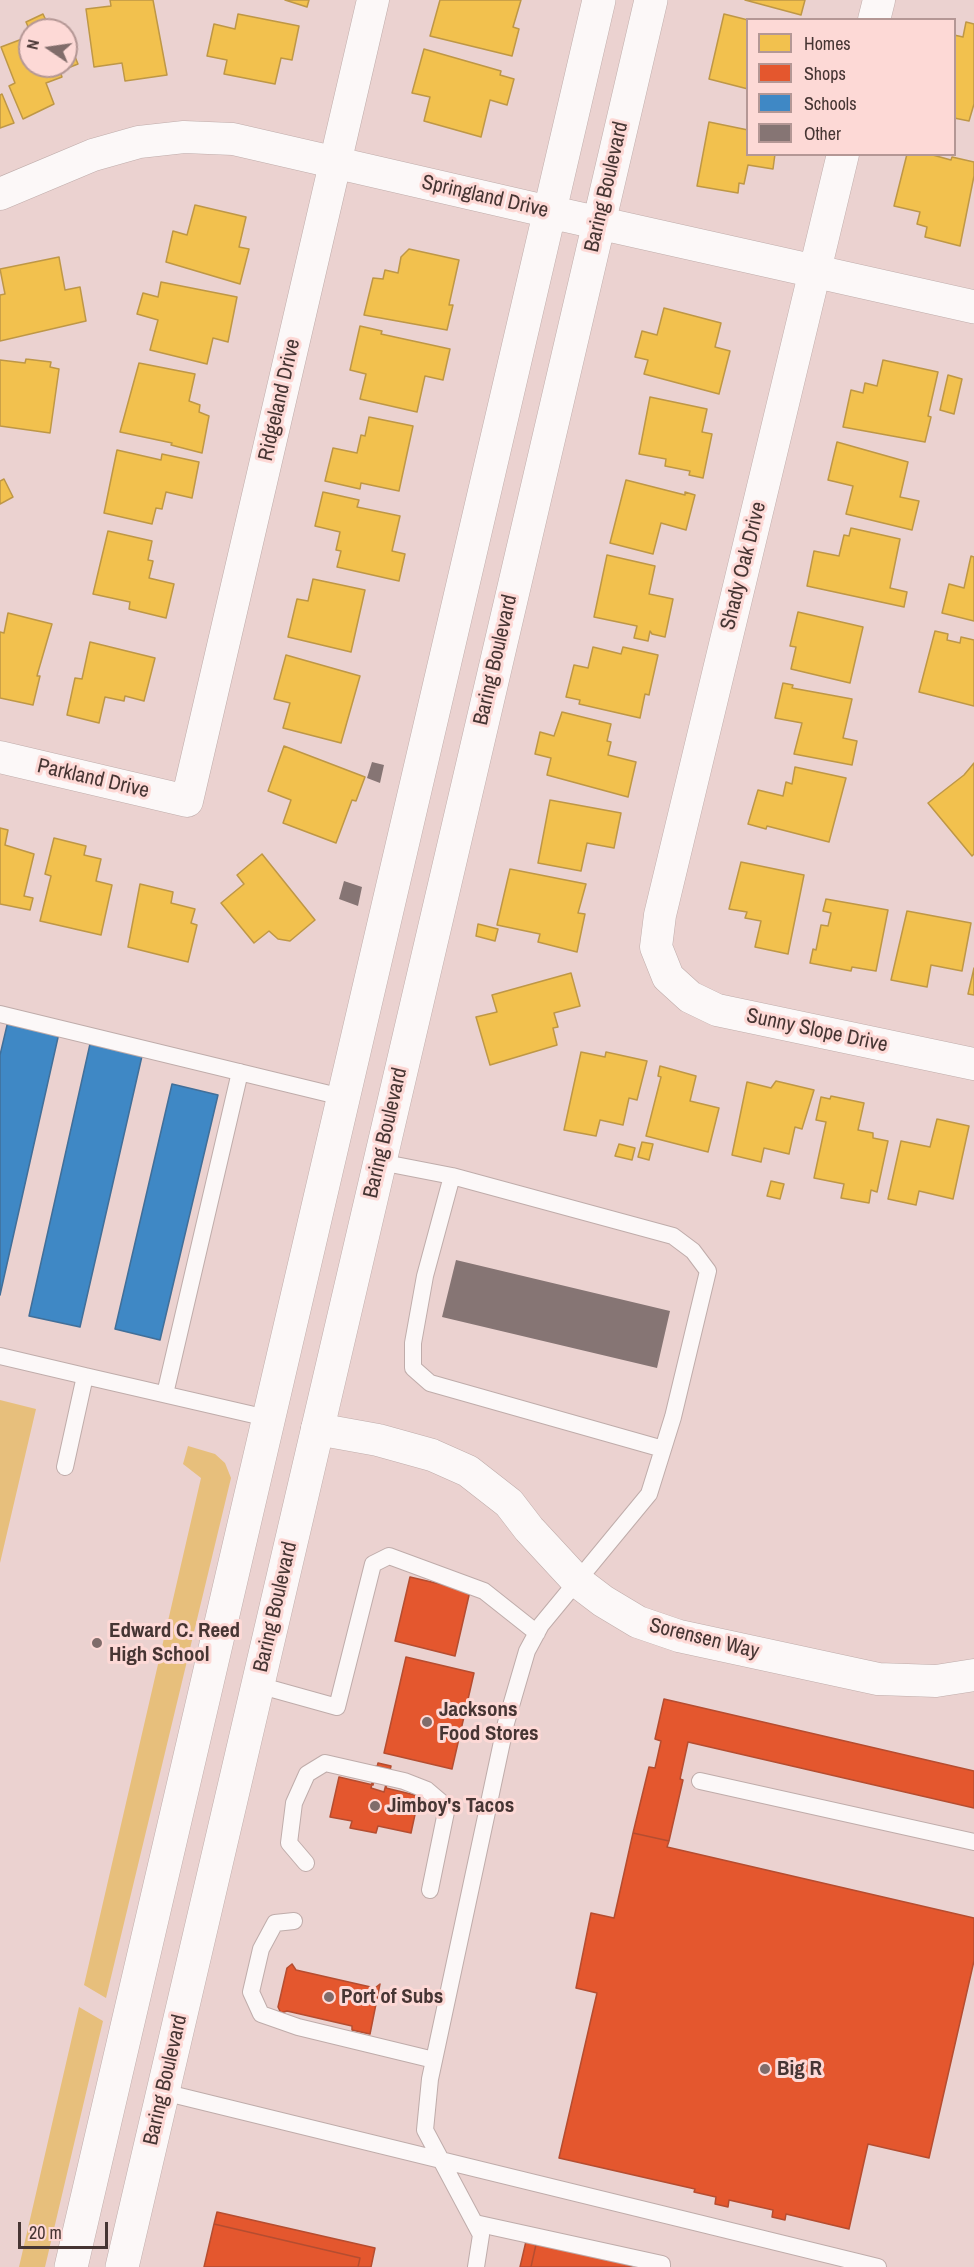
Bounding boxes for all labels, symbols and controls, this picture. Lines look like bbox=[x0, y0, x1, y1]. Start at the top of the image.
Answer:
north arrow bbox=[18, 18, 78, 78]
legend bbox=[746, 18, 956, 156]
text: Homes bbox=[804, 31, 851, 56]
text: N bbox=[21, 37, 44, 52]
text: Shops bbox=[804, 61, 846, 86]
text: Schools bbox=[804, 91, 857, 116]
street label: Baring Boulevard bbox=[580, 119, 634, 255]
text: Other bbox=[804, 121, 841, 146]
street label: Springland Drive bbox=[419, 170, 551, 224]
street label: Ridgeland Drive bbox=[254, 337, 306, 463]
street label: Shady Oak Drive bbox=[716, 499, 772, 633]
street label: Baring Boulevard bbox=[469, 592, 523, 728]
street label: Parkland Drive bbox=[35, 754, 151, 804]
street label: Sunny Slope Drive bbox=[744, 1004, 890, 1058]
street label: Baring Boulevard bbox=[359, 1065, 413, 1201]
street label: Baring Boulevard bbox=[249, 1539, 303, 1675]
street label: Sorensen Way bbox=[646, 1613, 762, 1665]
place label: Edward C. Reed High School bbox=[109, 1618, 240, 1668]
marker: Edward C. Reed High School bbox=[90, 1636, 104, 1650]
place label: Jacksons Food Stores bbox=[439, 1697, 539, 1747]
marker: Jacksons Food Stores bbox=[420, 1715, 434, 1729]
place label: Jimboy's Tacos bbox=[387, 1793, 514, 1819]
marker: Jimboy's Tacos bbox=[368, 1799, 382, 1813]
place label: Port of Subs bbox=[341, 1984, 443, 2010]
marker: Port of Subs bbox=[322, 1990, 336, 2004]
street label: Baring Boulevard bbox=[139, 2012, 193, 2148]
place label: Big R bbox=[777, 2056, 822, 2082]
marker: Big R bbox=[758, 2062, 772, 2076]
scale bar bbox=[21, 2210, 111, 2248]
text: 20 m bbox=[29, 2220, 62, 2245]

